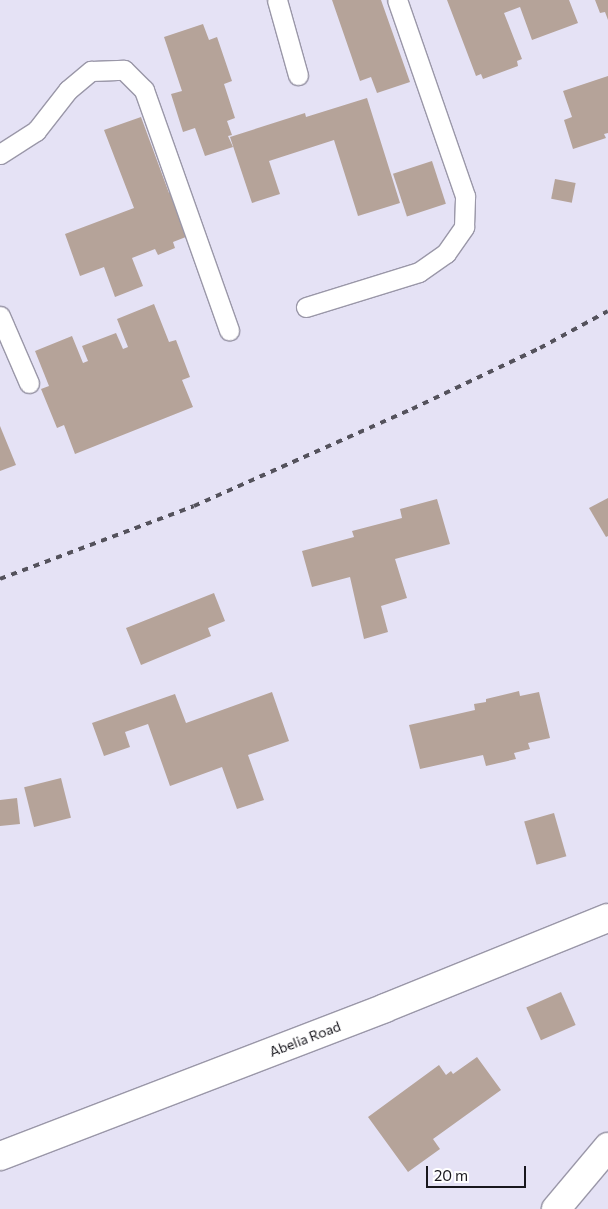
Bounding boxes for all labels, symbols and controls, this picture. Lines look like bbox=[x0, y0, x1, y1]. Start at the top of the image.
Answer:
street label: Abelia Road bbox=[267, 1018, 343, 1060]
scale bar bbox=[428, 1156, 528, 1188]
text: 20 m bbox=[434, 1166, 468, 1184]

